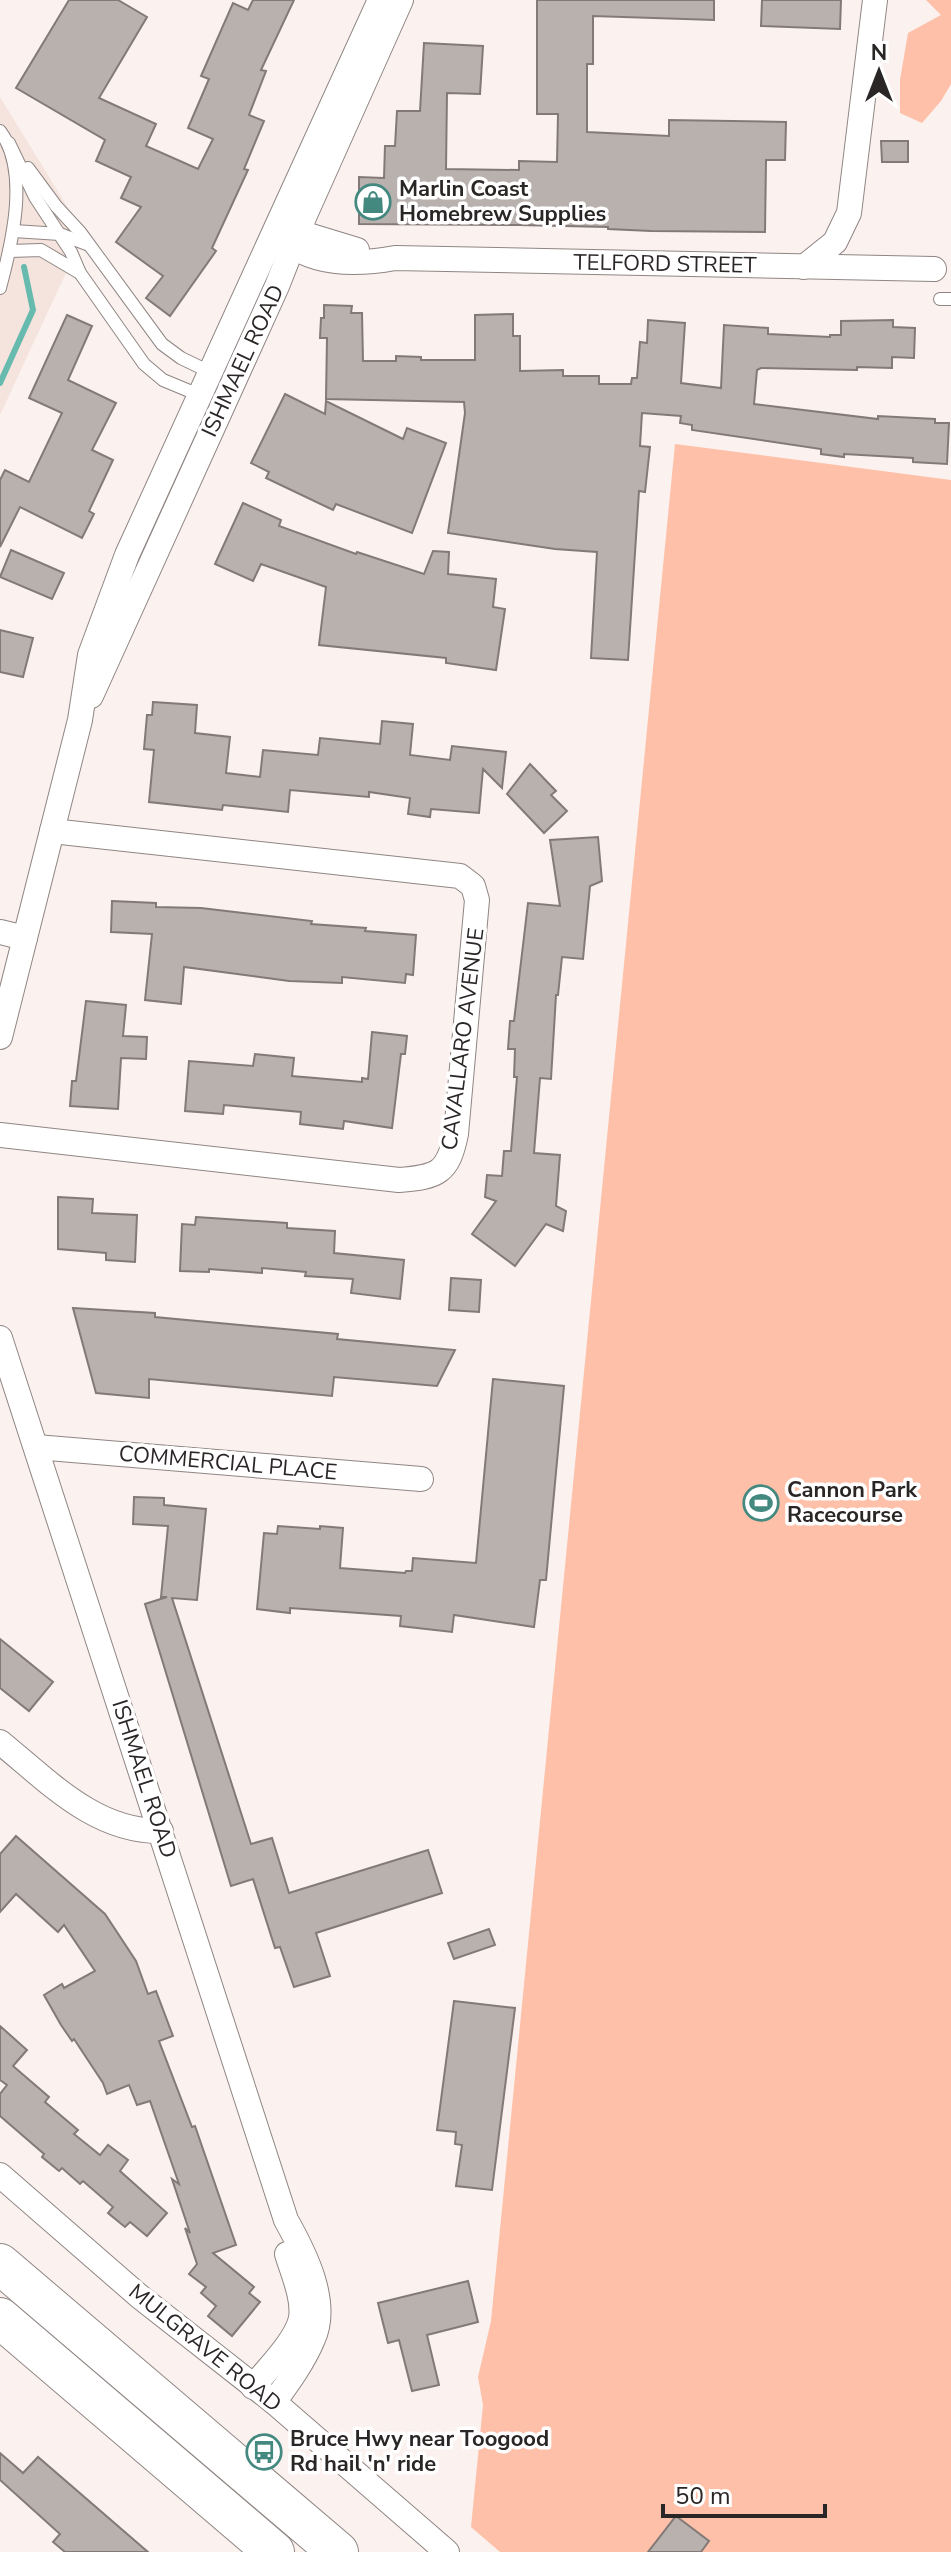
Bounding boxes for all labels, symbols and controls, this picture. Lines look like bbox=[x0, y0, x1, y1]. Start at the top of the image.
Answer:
north arrow bbox=[839, 32, 919, 112]
text: N bbox=[871, 38, 887, 68]
place label: Marlin Coast Homebrew Supplies bbox=[399, 174, 606, 229]
shop icon: Marlin Coast Homebrew Supplies bbox=[354, 183, 392, 221]
street label: TELFORD STREET bbox=[573, 247, 758, 281]
street label: ISHMAEL ROAD bbox=[195, 280, 291, 442]
street label: CAVALLARO AVENUE bbox=[434, 926, 492, 1152]
street label: COMMERCIAL PLACE bbox=[118, 1439, 338, 1487]
place label: Cannon Park Racecourse bbox=[787, 1475, 918, 1530]
sports icon: Cannon Park Racecourse bbox=[742, 1484, 780, 1522]
street label: ISHMAEL ROAD bbox=[104, 1696, 184, 1862]
street label: MULGRAVE ROAD bbox=[122, 2277, 288, 2419]
place label: Bruce Hwy near Toogood Rd hail 'n' ride bbox=[290, 2424, 549, 2479]
bus stop icon: Bruce Hwy near Toogood Rd hail 'n' ride bbox=[245, 2433, 283, 2471]
scale bar bbox=[663, 2468, 825, 2518]
text: 50 m bbox=[675, 2480, 731, 2512]

